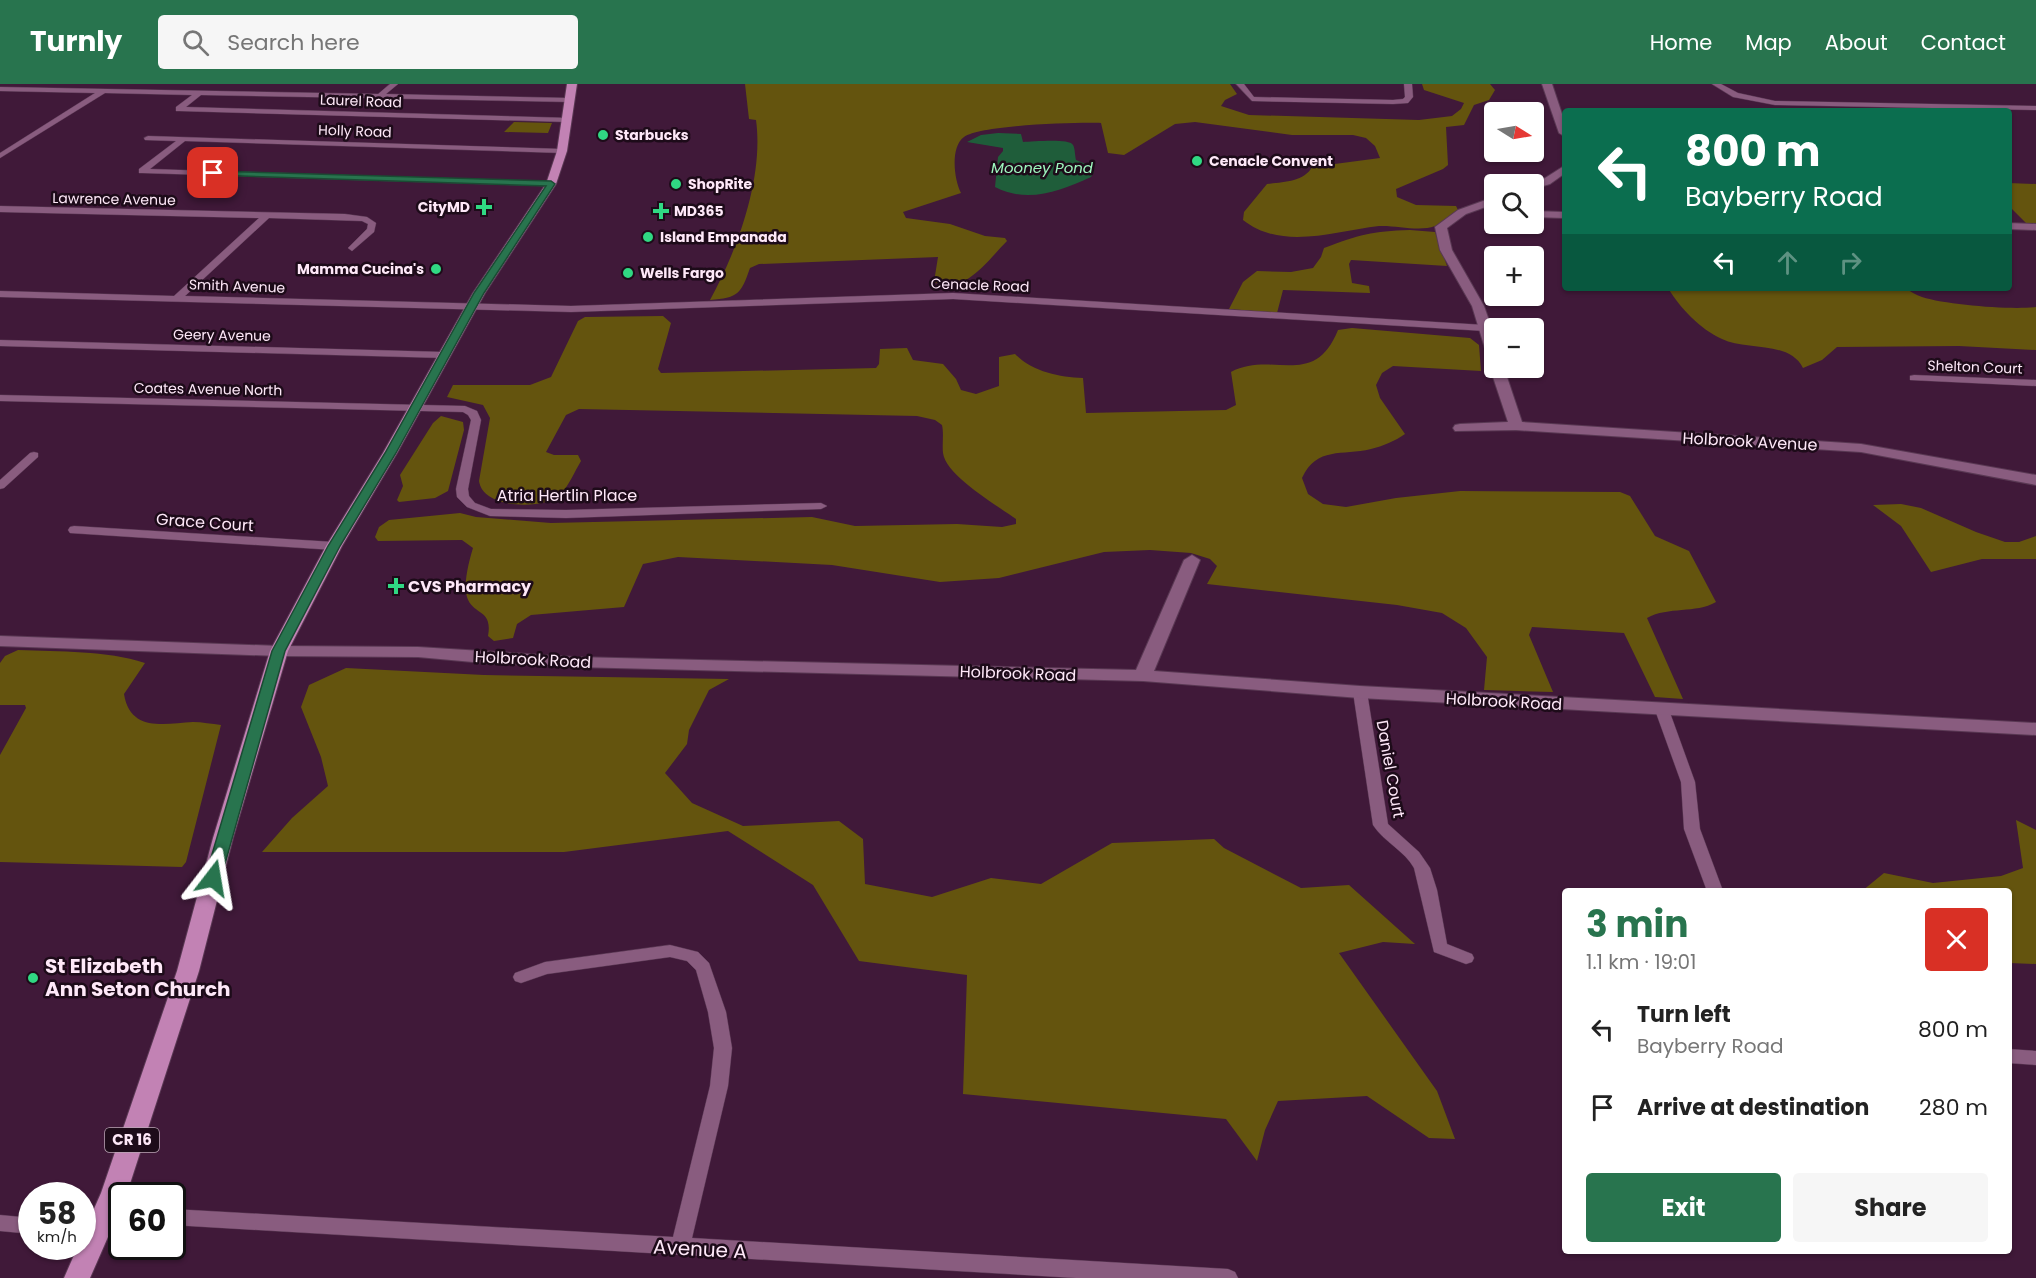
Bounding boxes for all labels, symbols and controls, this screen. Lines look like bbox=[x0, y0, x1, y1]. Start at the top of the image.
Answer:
search box bbox=[158, 15, 578, 69]
text: Turnly bbox=[30, 22, 122, 61]
icon: search bbox=[179, 26, 212, 59]
text: Search here bbox=[227, 27, 360, 58]
text: Home bbox=[1650, 28, 1712, 57]
text: Map bbox=[1745, 28, 1792, 57]
text: About bbox=[1825, 28, 1888, 57]
text: Contact bbox=[1921, 28, 2006, 57]
street label: Laurel Road bbox=[320, 90, 402, 112]
north arrow bbox=[1484, 102, 1544, 162]
map controls bbox=[1484, 102, 1544, 378]
street label: Holly Road bbox=[318, 120, 392, 142]
text: 800 m bbox=[1685, 122, 1820, 181]
place label: Starbucks bbox=[615, 125, 689, 145]
marker: Starbucks bbox=[596, 128, 610, 142]
icon: left bbox=[1586, 132, 1664, 210]
pin bbox=[187, 147, 238, 198]
place label: Cenacle Convent bbox=[1209, 151, 1333, 171]
marker: Cenacle Convent bbox=[1190, 154, 1204, 168]
icon: arrive bbox=[196, 156, 229, 189]
water label: Mooney Pond bbox=[991, 157, 1094, 178]
place label: ShopRite bbox=[688, 174, 752, 194]
button: search bbox=[1484, 174, 1544, 234]
marker: ShopRite bbox=[669, 177, 683, 191]
text: Bayberry Road bbox=[1685, 178, 1883, 215]
street label: Lawrence Avenue bbox=[52, 188, 176, 210]
place label: CityMD bbox=[418, 197, 470, 217]
marker: CityMD bbox=[475, 198, 493, 216]
place label: MD365 bbox=[674, 201, 724, 221]
marker: MD365 bbox=[652, 202, 670, 220]
place label: Island Empanada bbox=[660, 227, 787, 247]
marker: Island Empanada bbox=[641, 230, 655, 244]
button: + bbox=[1484, 246, 1544, 306]
icon: left bbox=[1708, 246, 1741, 279]
icon: ahead bbox=[1771, 246, 1804, 279]
icon: right bbox=[1834, 246, 1867, 279]
place label: Mamma Cucina's bbox=[297, 259, 424, 279]
marker: Mamma Cucina's bbox=[429, 262, 443, 276]
place label: Wells Fargo bbox=[640, 263, 724, 283]
marker: Wells Fargo bbox=[621, 266, 635, 280]
street label: Cenacle Road bbox=[930, 273, 1030, 297]
street label: Smith Avenue bbox=[188, 274, 286, 298]
button: − bbox=[1484, 318, 1544, 378]
street label: Geery Avenue bbox=[173, 324, 271, 346]
street label: Shelton Court bbox=[1927, 355, 2023, 379]
street label: Coates Avenue North bbox=[134, 378, 282, 400]
street label: Holbrook Avenue bbox=[1682, 426, 1818, 457]
street label: Atria Hertlin Place bbox=[497, 484, 637, 507]
street label: Grace Court bbox=[155, 508, 255, 537]
place label: CVS Pharmacy bbox=[408, 575, 532, 598]
marker: CVS Pharmacy bbox=[389, 579, 403, 593]
street label: Holbrook Road bbox=[474, 645, 592, 674]
street label: Holbrook Road bbox=[959, 660, 1077, 687]
street label: Holbrook Road bbox=[1445, 687, 1563, 716]
street label: Daniel Court bbox=[1371, 718, 1410, 820]
position arrow bbox=[181, 846, 245, 910]
text: 3 min bbox=[1586, 899, 1688, 950]
button: close bbox=[1925, 908, 1988, 971]
text: 1.1 km · 19:01 bbox=[1586, 948, 1696, 976]
place label: St Elizabeth Ann Seton Church bbox=[45, 952, 230, 1003]
marker: St Elizabeth Ann Seton Church bbox=[26, 971, 40, 985]
text: Turn left bbox=[1637, 999, 1731, 1030]
icon: left bbox=[1586, 1013, 1619, 1046]
text: 800 m bbox=[1918, 1014, 1988, 1045]
text: Bayberry Road bbox=[1637, 1032, 1783, 1060]
icon: arrive bbox=[1586, 1091, 1619, 1124]
text: Arrive at destination bbox=[1637, 1092, 1869, 1123]
text: 280 m bbox=[1919, 1092, 1988, 1123]
road number: CR 16 bbox=[105, 1128, 159, 1152]
button: Exit bbox=[1586, 1173, 1781, 1242]
button: Share bbox=[1793, 1173, 1988, 1242]
speed limit sign: 60 bbox=[108, 1182, 186, 1260]
text: 58 bbox=[38, 1192, 76, 1235]
text: km/h bbox=[37, 1226, 77, 1247]
street label: Avenue A bbox=[652, 1233, 748, 1265]

